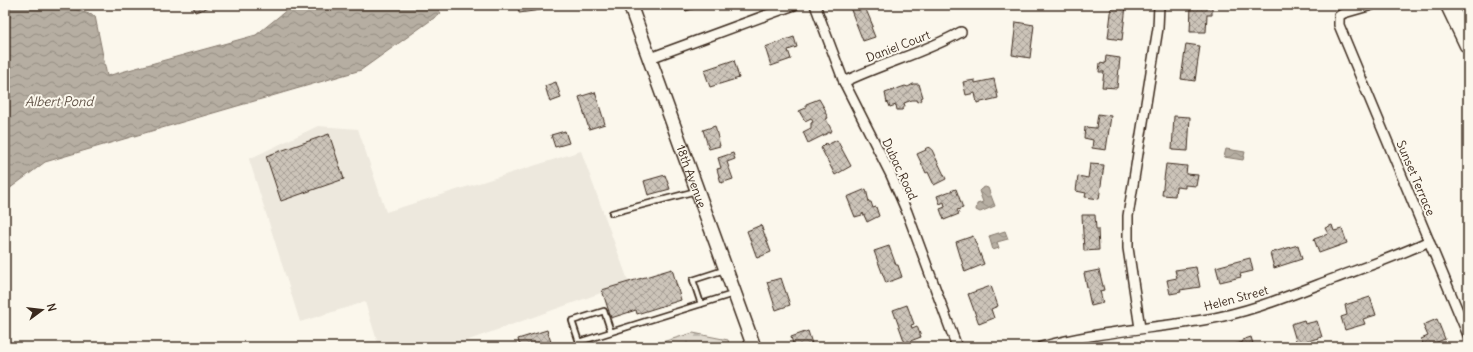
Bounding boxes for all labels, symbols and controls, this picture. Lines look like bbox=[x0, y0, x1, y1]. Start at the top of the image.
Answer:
street label: Daniel Court bbox=[864, 27, 932, 65]
water label: Albert Pond bbox=[25, 93, 95, 110]
street label: Dubac Road bbox=[879, 136, 921, 202]
street label: Sunset Terrace bbox=[1393, 138, 1439, 218]
street label: 18th Avenue bbox=[674, 143, 710, 210]
street label: Helen Street bbox=[1202, 282, 1270, 314]
north arrow bbox=[22, 290, 62, 330]
text: N bbox=[44, 302, 59, 313]

